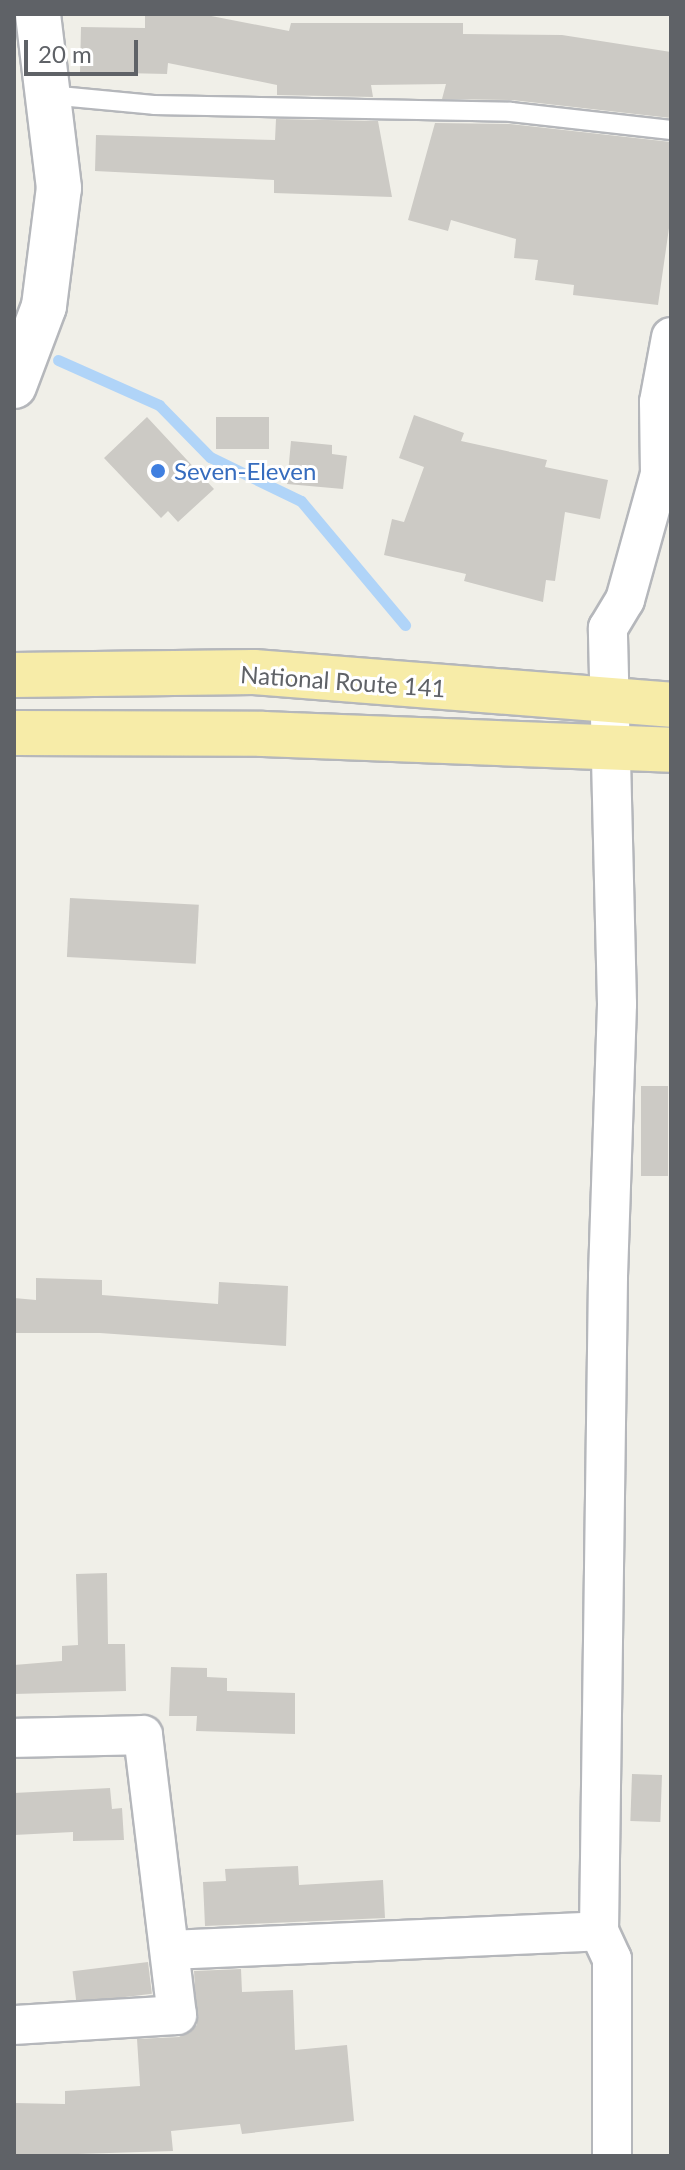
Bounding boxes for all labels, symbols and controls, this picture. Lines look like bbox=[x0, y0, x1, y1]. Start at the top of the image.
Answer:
scale bar bbox=[28, 24, 142, 74]
text: 20 m bbox=[38, 39, 92, 68]
place label: Seven-Eleven bbox=[174, 457, 316, 485]
marker: Seven-Eleven bbox=[149, 462, 167, 480]
street label: National Route 141 bbox=[239, 659, 447, 703]

